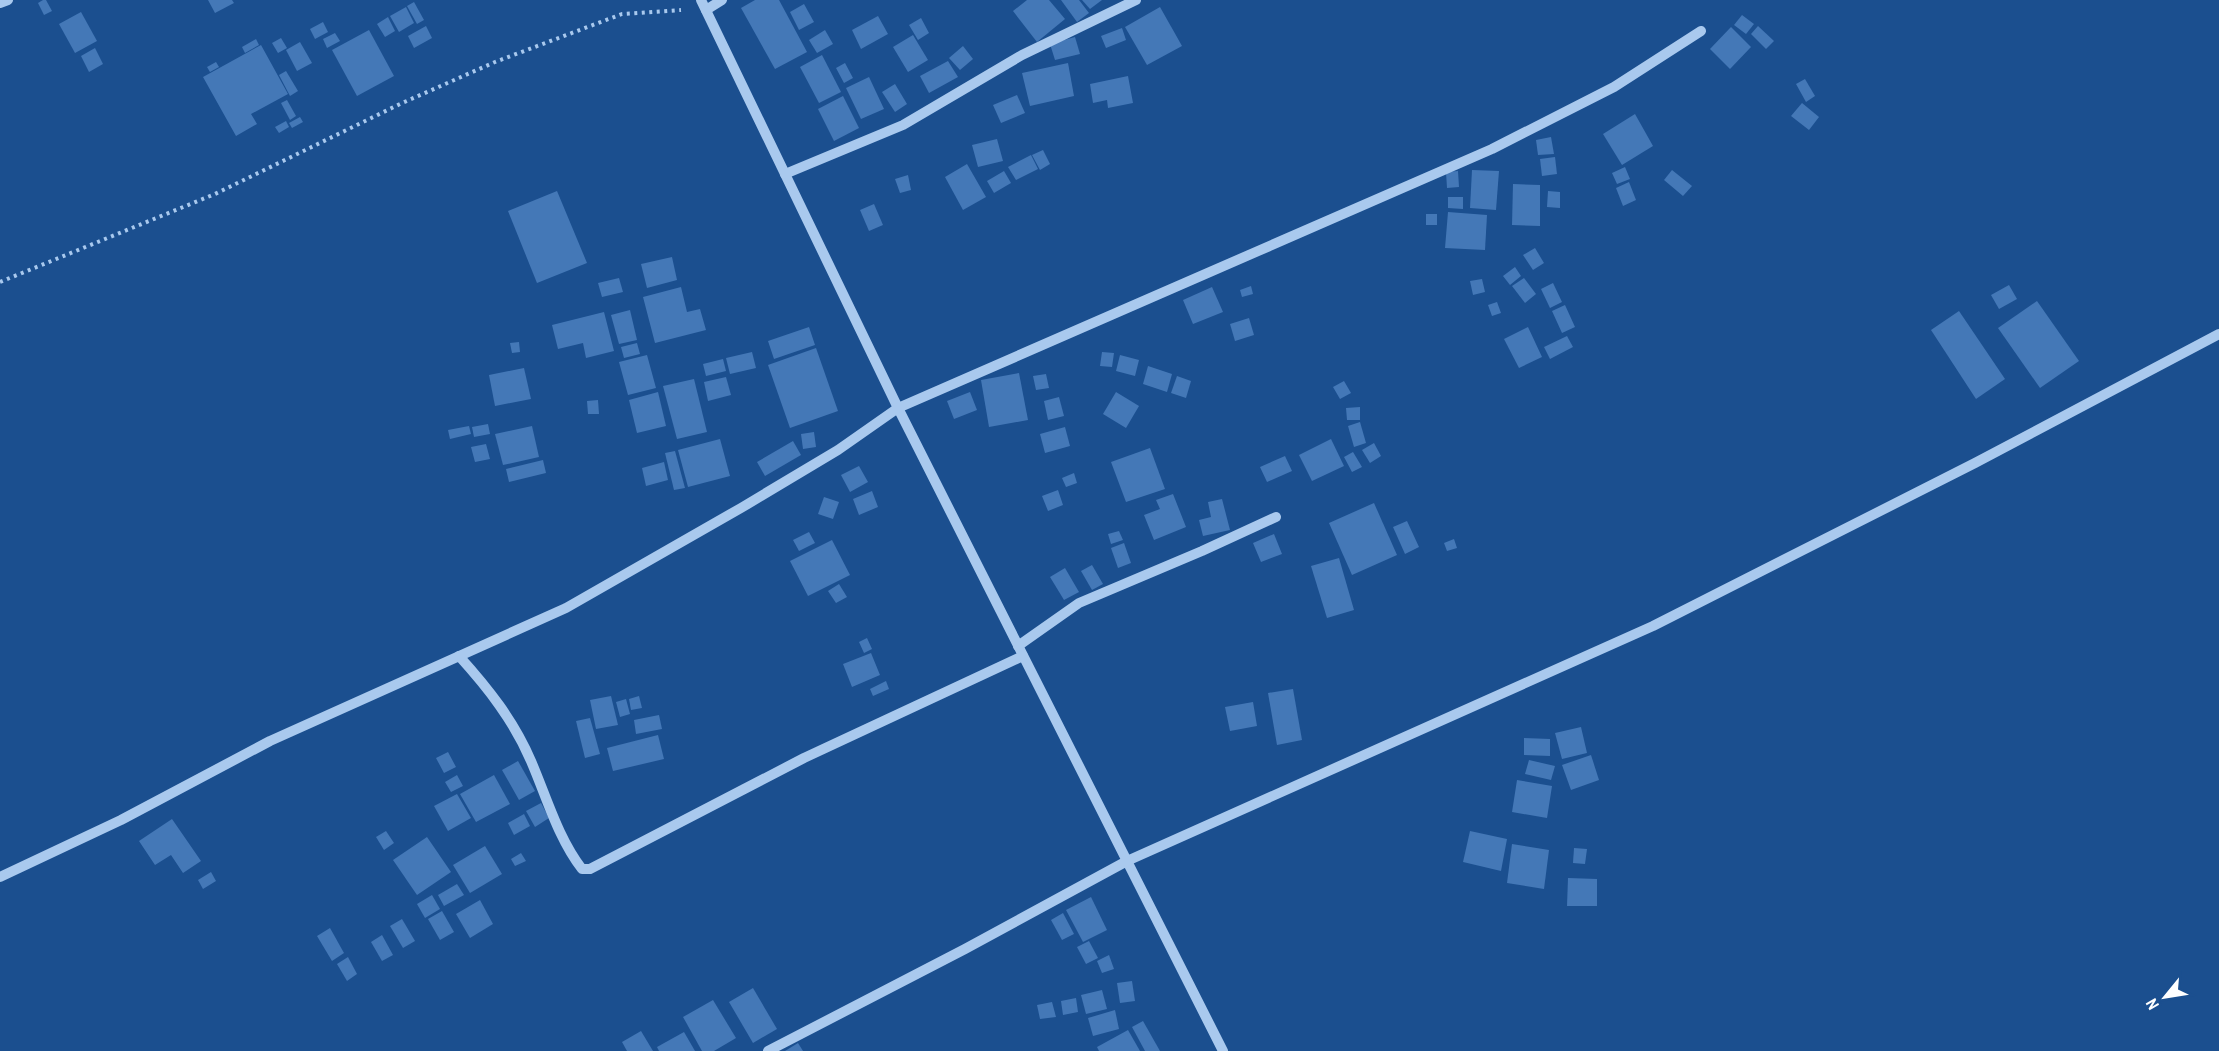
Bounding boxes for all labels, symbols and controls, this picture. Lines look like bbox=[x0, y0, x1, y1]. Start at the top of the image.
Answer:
north arrow bbox=[2135, 967, 2195, 1027]
text: N bbox=[2140, 995, 2164, 1014]

